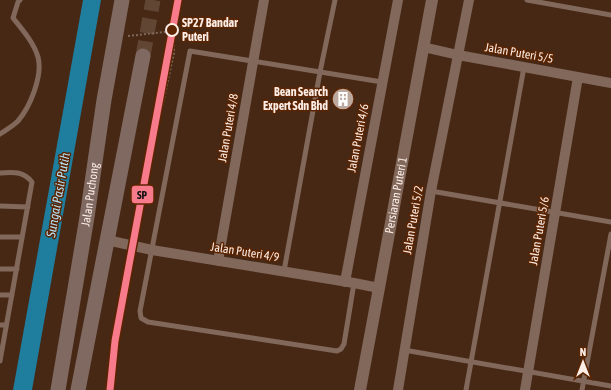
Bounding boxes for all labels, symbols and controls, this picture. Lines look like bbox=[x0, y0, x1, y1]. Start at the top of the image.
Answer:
place label: SP27 Bandar Puteri bbox=[182, 16, 238, 44]
marker: SP27 Bandar Puteri bbox=[165, 23, 179, 37]
street label: Jalan Puteri 5/5 bbox=[484, 40, 554, 66]
place label: Bean Search Expert Sdn Bhd bbox=[263, 85, 328, 113]
building icon: Bean Search Expert Sdn Bhd bbox=[330, 86, 356, 112]
street label: Jalan Puteri 4/8 bbox=[215, 92, 241, 163]
street label: Jalan Puteri 4/6 bbox=[345, 102, 372, 173]
water label: Sungai Pasir Putih bbox=[43, 151, 73, 240]
street label: Persiaran Puteri 1 bbox=[382, 155, 410, 235]
street label: Jalan Puchong bbox=[79, 161, 102, 228]
line badge: SP bbox=[131, 185, 154, 204]
street label: Jalan Puteri 5/2 bbox=[400, 185, 426, 255]
text: SP bbox=[137, 189, 148, 201]
street label: Jalan Puteri 5/6 bbox=[526, 195, 552, 266]
street label: Jalan Puteri 4/9 bbox=[210, 240, 281, 264]
north arrow bbox=[563, 342, 603, 382]
text: N bbox=[580, 346, 586, 358]

